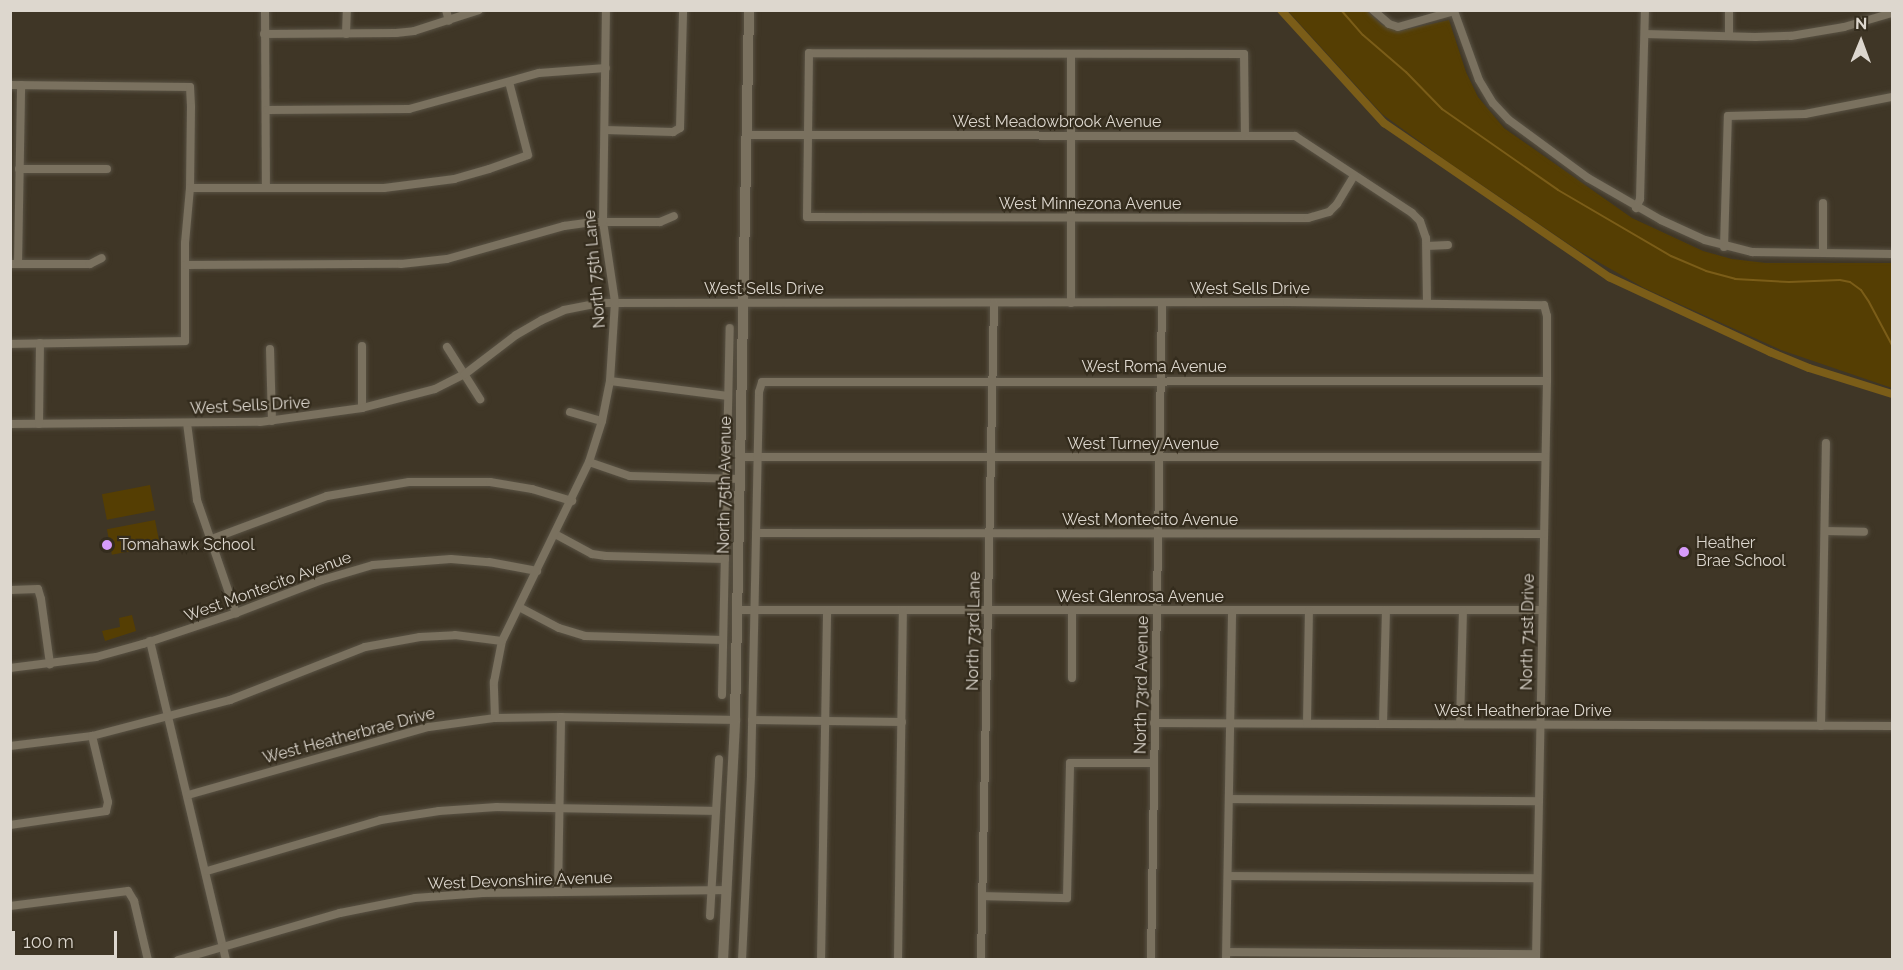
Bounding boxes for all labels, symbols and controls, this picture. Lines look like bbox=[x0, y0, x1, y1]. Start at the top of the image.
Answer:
north arrow bbox=[1831, 12, 1891, 72]
text: N bbox=[1855, 14, 1868, 33]
street label: West Meadowbrook Avenue bbox=[952, 112, 1162, 132]
street label: West Minnezona Avenue bbox=[998, 194, 1182, 214]
street label: North 75th Lane bbox=[580, 209, 610, 329]
street label: West Sells Drive bbox=[704, 279, 824, 299]
street label: West Sells Drive bbox=[1190, 279, 1310, 299]
street label: West Roma Avenue bbox=[1081, 357, 1227, 377]
street label: West Sells Drive bbox=[190, 393, 310, 419]
street label: North 75th Avenue bbox=[714, 416, 736, 554]
street label: West Turney Avenue bbox=[1066, 434, 1220, 454]
street label: West Montecito Avenue bbox=[1062, 510, 1238, 530]
place label: Heather Brae School bbox=[1696, 533, 1786, 571]
place label: Tomahawk School bbox=[119, 535, 254, 555]
marker: Tomahawk School bbox=[100, 538, 114, 552]
marker: Heather Brae School bbox=[1677, 545, 1691, 559]
street label: West Montecito Avenue bbox=[182, 548, 354, 626]
street label: North 73rd Lane bbox=[963, 571, 985, 691]
street label: North 71st Drive bbox=[1517, 573, 1539, 691]
street label: West Glenrosa Avenue bbox=[1056, 587, 1224, 607]
street label: North 73rd Avenue bbox=[1131, 615, 1153, 755]
street label: West Heatherbrae Drive bbox=[1434, 701, 1612, 721]
street label: West Heatherbrae Drive bbox=[261, 704, 437, 768]
street label: West Devonshire Avenue bbox=[427, 868, 613, 894]
scale bar bbox=[15, 919, 120, 957]
text: 100 m bbox=[23, 931, 74, 952]

